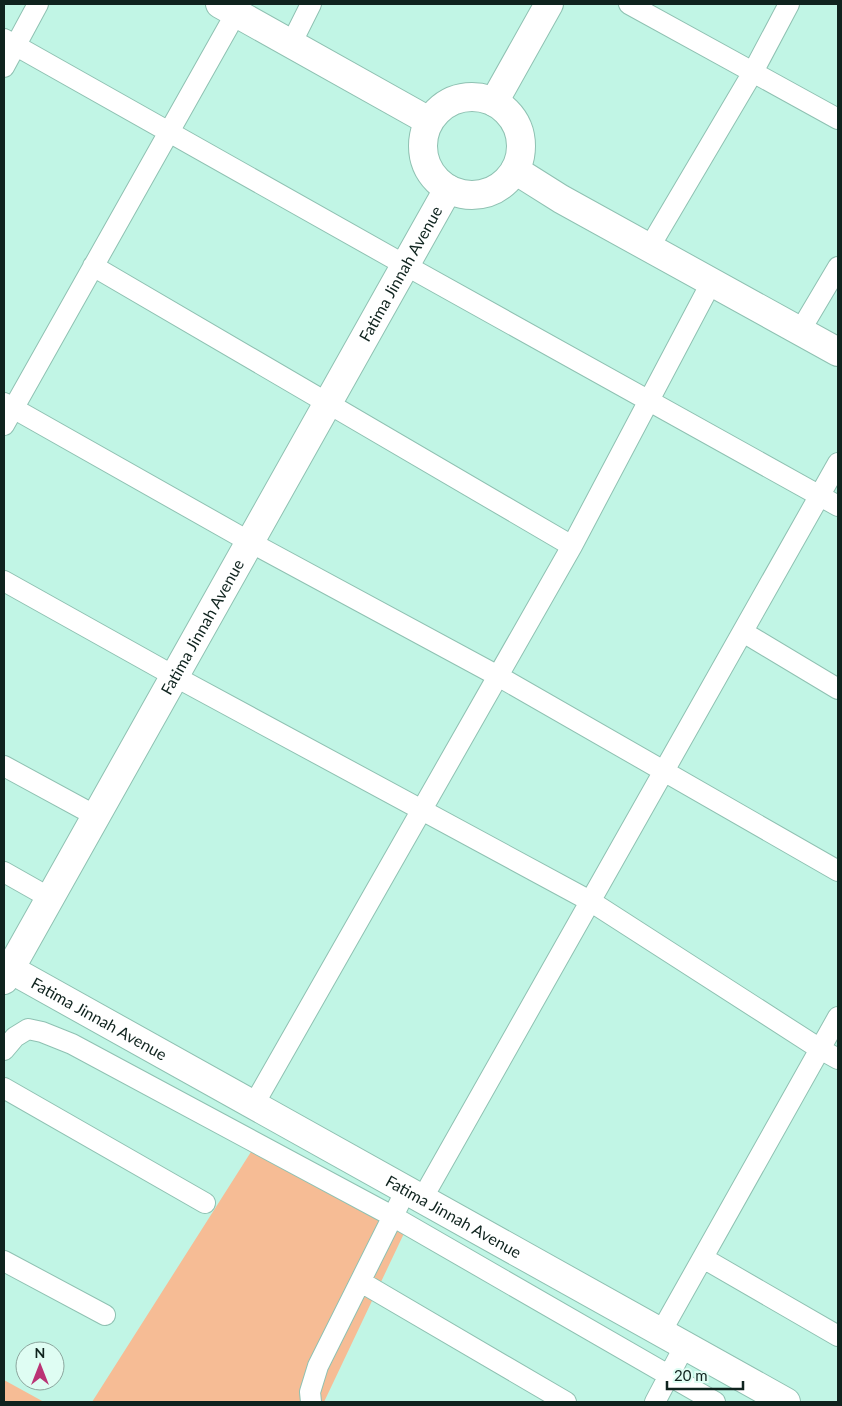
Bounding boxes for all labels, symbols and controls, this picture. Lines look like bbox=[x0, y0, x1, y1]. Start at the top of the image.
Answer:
street label: Fatima Jinnah Avenue bbox=[355, 202, 446, 344]
street label: Fatima Jinnah Avenue bbox=[156, 556, 247, 698]
street label: Fatima Jinnah Avenue bbox=[28, 973, 170, 1064]
street label: Fatima Jinnah Avenue bbox=[383, 1171, 525, 1261]
north arrow bbox=[15, 1341, 65, 1391]
text: N bbox=[35, 1344, 45, 1361]
scale bar bbox=[667, 1358, 743, 1390]
text: 20 m bbox=[674, 1366, 708, 1384]

